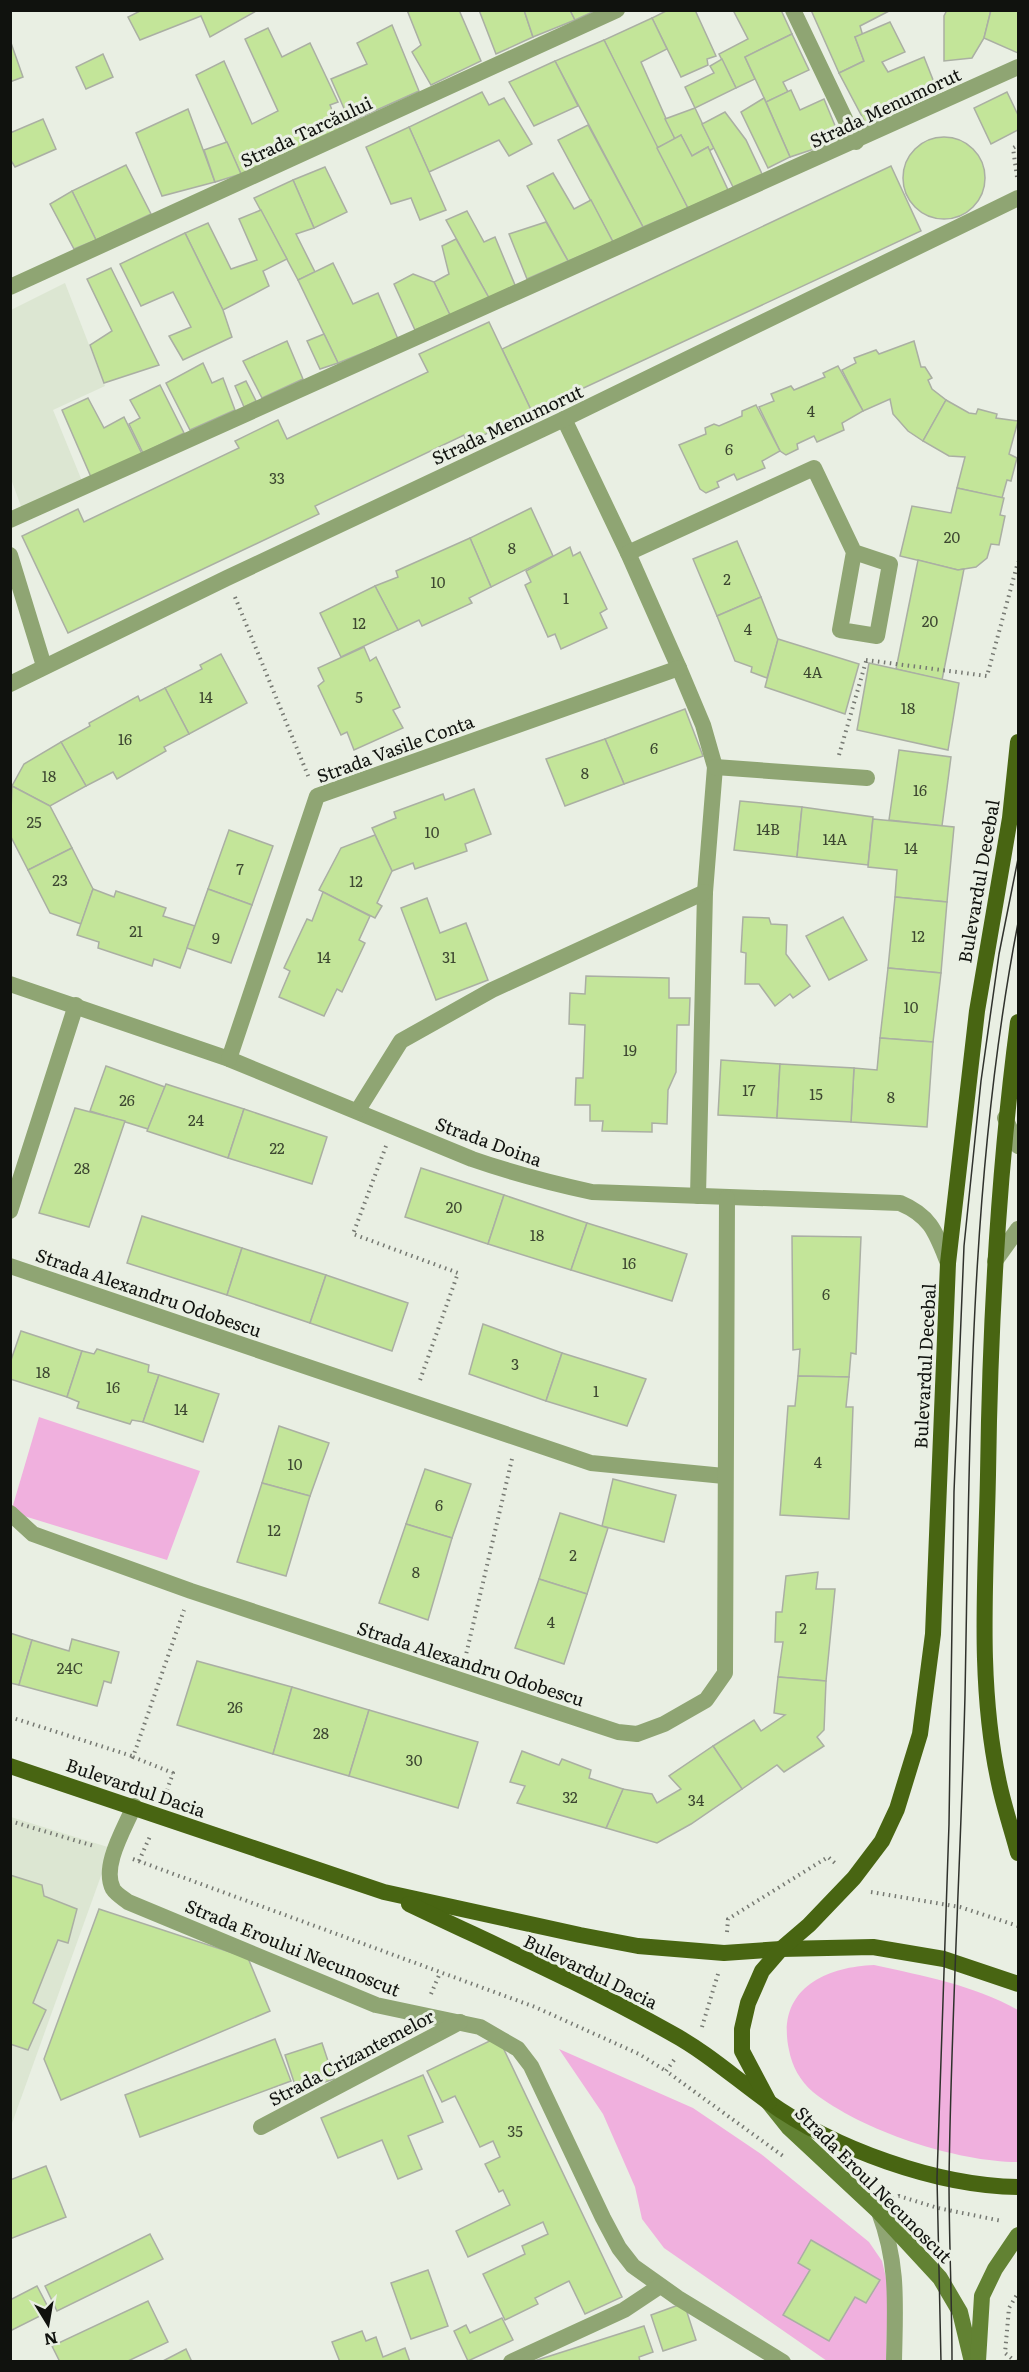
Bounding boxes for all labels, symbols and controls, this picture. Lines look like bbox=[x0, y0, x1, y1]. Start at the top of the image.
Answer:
street label: Strada Menumorut bbox=[805, 60, 966, 154]
street label: Strada Tarcăului bbox=[236, 89, 376, 173]
street label: Strada Menumorut bbox=[427, 377, 588, 471]
house number: 4 bbox=[807, 399, 815, 422]
house number: 6 bbox=[725, 437, 733, 460]
house number: 33 bbox=[269, 466, 285, 489]
house number: 20 bbox=[944, 525, 960, 548]
house number: 8 bbox=[508, 536, 516, 559]
house number: 2 bbox=[723, 567, 731, 590]
house number: 10 bbox=[431, 570, 446, 593]
house number: 1 bbox=[563, 586, 569, 609]
house number: 20 bbox=[922, 609, 938, 632]
house number: 12 bbox=[352, 611, 366, 634]
house number: 4 bbox=[744, 617, 752, 640]
house number: 4A bbox=[803, 660, 823, 683]
house number: 14 bbox=[199, 685, 213, 708]
house number: 5 bbox=[355, 685, 363, 708]
house number: 18 bbox=[901, 696, 915, 719]
street label: Strada Vasile Conta bbox=[313, 707, 478, 789]
house number: 16 bbox=[118, 727, 132, 750]
house number: 6 bbox=[650, 736, 658, 759]
house number: 8 bbox=[581, 761, 589, 784]
house number: 18 bbox=[42, 764, 56, 787]
house number: 16 bbox=[913, 778, 927, 801]
street label: Bulevardul Decebal bbox=[950, 797, 1006, 965]
house number: 25 bbox=[26, 810, 42, 833]
house number: 14B bbox=[756, 817, 780, 840]
house number: 10 bbox=[425, 820, 440, 843]
house number: 14A bbox=[823, 827, 847, 850]
house number: 14 bbox=[904, 836, 918, 859]
house number: 7 bbox=[236, 857, 244, 880]
house number: 23 bbox=[52, 868, 68, 891]
house number: 12 bbox=[349, 869, 363, 892]
house number: 21 bbox=[129, 919, 143, 942]
house number: 12 bbox=[911, 924, 925, 947]
house number: 9 bbox=[212, 926, 220, 949]
house number: 14 bbox=[317, 945, 331, 968]
house number: 31 bbox=[442, 945, 456, 968]
house number: 10 bbox=[904, 995, 919, 1018]
house number: 19 bbox=[623, 1038, 637, 1061]
house number: 17 bbox=[742, 1078, 756, 1101]
house number: 15 bbox=[809, 1082, 823, 1105]
house number: 8 bbox=[887, 1085, 895, 1108]
house number: 26 bbox=[119, 1088, 135, 1111]
house number: 24 bbox=[188, 1108, 204, 1131]
street label: Strada Doina bbox=[432, 1109, 546, 1173]
house number: 22 bbox=[269, 1136, 285, 1159]
house number: 28 bbox=[74, 1156, 90, 1179]
house number: 20 bbox=[446, 1195, 462, 1218]
house number: 18 bbox=[530, 1223, 544, 1246]
street label: Strada Alexandru Odobescu bbox=[32, 1241, 266, 1343]
house number: 16 bbox=[622, 1251, 636, 1274]
house number: 6 bbox=[822, 1282, 830, 1305]
street label: Bulevardul Decebal bbox=[906, 1283, 942, 1449]
house number: 3 bbox=[511, 1352, 519, 1375]
house number: 18 bbox=[36, 1360, 50, 1383]
house number: 16 bbox=[106, 1375, 120, 1398]
house number: 1 bbox=[593, 1379, 599, 1402]
house number: 14 bbox=[174, 1397, 188, 1420]
house number: 4 bbox=[814, 1450, 822, 1473]
house number: 10 bbox=[288, 1452, 303, 1475]
house number: 6 bbox=[435, 1493, 443, 1516]
house number: 12 bbox=[267, 1518, 281, 1541]
house number: 2 bbox=[569, 1543, 577, 1566]
house number: 8 bbox=[412, 1560, 420, 1583]
house number: 4 bbox=[547, 1610, 555, 1633]
street label: Strada Alexandru Odobescu bbox=[354, 1613, 588, 1713]
house number: 2 bbox=[799, 1616, 807, 1639]
house number: 24C bbox=[57, 1656, 83, 1679]
house number: 26 bbox=[227, 1695, 243, 1718]
house number: 28 bbox=[313, 1721, 329, 1744]
house number: 30 bbox=[406, 1748, 423, 1771]
street label: Bulevardul Dacia bbox=[62, 1750, 210, 1824]
house number: 32 bbox=[562, 1785, 578, 1808]
house number: 34 bbox=[688, 1788, 704, 1811]
street label: Strada Eroului Necunoscut bbox=[182, 1891, 405, 2003]
street label: Bulevardul Dacia bbox=[519, 1927, 663, 2015]
street label: Strada Crizantemelor bbox=[263, 2002, 439, 2112]
street label: Strada Eroul Necunoscut bbox=[789, 2099, 959, 2269]
house number: 35 bbox=[507, 2119, 523, 2142]
north arrow bbox=[18, 2294, 78, 2354]
text: N bbox=[42, 2327, 60, 2353]

